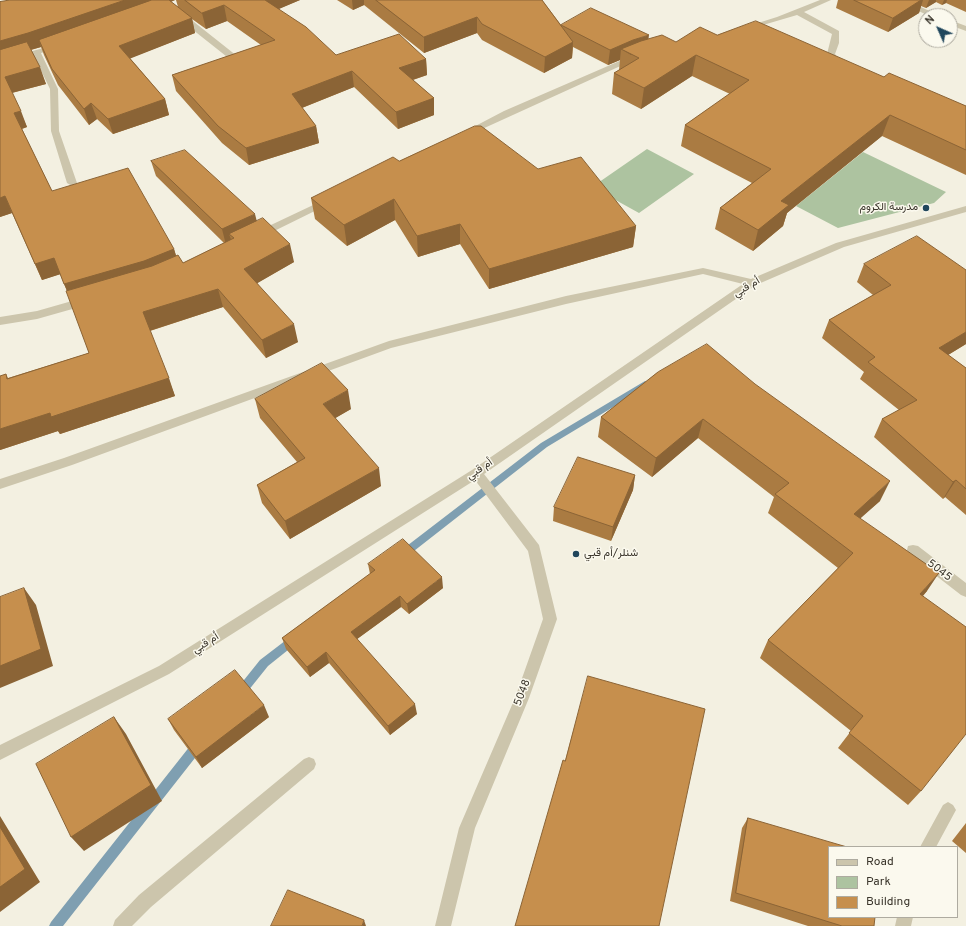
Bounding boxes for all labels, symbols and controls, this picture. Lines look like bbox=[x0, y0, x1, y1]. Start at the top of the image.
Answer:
north arrow bbox=[918, 8, 958, 48]
text: N bbox=[922, 12, 938, 28]
place label: مدرسة الكروم bbox=[860, 201, 918, 215]
marker: مدرسة الكروم bbox=[921, 203, 931, 213]
street label: أم قبي bbox=[731, 275, 763, 301]
street label: أم قبي bbox=[464, 457, 496, 483]
place label: شنلر/أم قبي bbox=[584, 547, 638, 561]
marker: شنلر/أم قبي bbox=[571, 549, 581, 559]
street label: 5045 bbox=[924, 557, 954, 585]
street label: أم قبي bbox=[190, 631, 222, 657]
street label: 5048 bbox=[512, 678, 534, 708]
legend bbox=[828, 846, 958, 918]
text: Road bbox=[866, 854, 894, 870]
text: Park bbox=[866, 874, 891, 890]
text: Building bbox=[866, 894, 910, 910]

